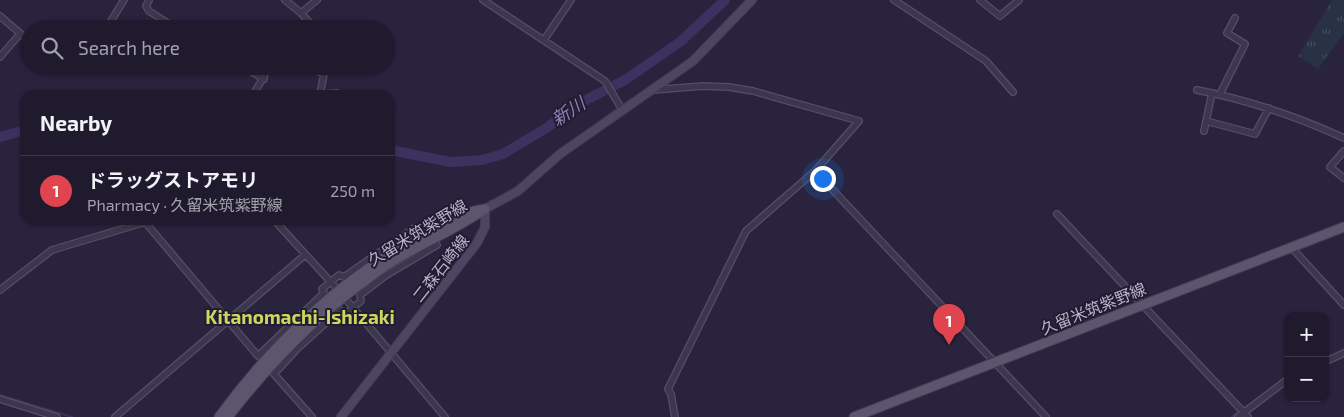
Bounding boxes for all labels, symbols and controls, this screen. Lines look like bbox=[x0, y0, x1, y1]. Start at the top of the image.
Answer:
search box bbox=[20, 20, 395, 75]
icon: search bbox=[38, 34, 66, 62]
text: Search here bbox=[78, 36, 180, 59]
water label: 新川 bbox=[547, 91, 591, 130]
text: Nearby bbox=[40, 110, 112, 135]
your location bbox=[810, 166, 836, 192]
text: ドラッグストアモリ bbox=[87, 168, 258, 191]
text: 1 bbox=[53, 181, 59, 200]
text: 250 m bbox=[330, 181, 375, 200]
text: Pharmacy · 久留米筑紫野線 bbox=[87, 195, 283, 214]
street label: 久留米筑紫野線 bbox=[364, 195, 470, 269]
street label: 二森石崎線 bbox=[408, 231, 472, 305]
street label: 久留米筑紫野線 bbox=[1038, 278, 1148, 338]
pin: 1 bbox=[933, 304, 965, 345]
district label: Kitanomachi-Ishizaki bbox=[205, 305, 395, 328]
map controls bbox=[1284, 312, 1329, 402]
button: + bbox=[1284, 312, 1329, 357]
button: − bbox=[1284, 357, 1329, 402]

